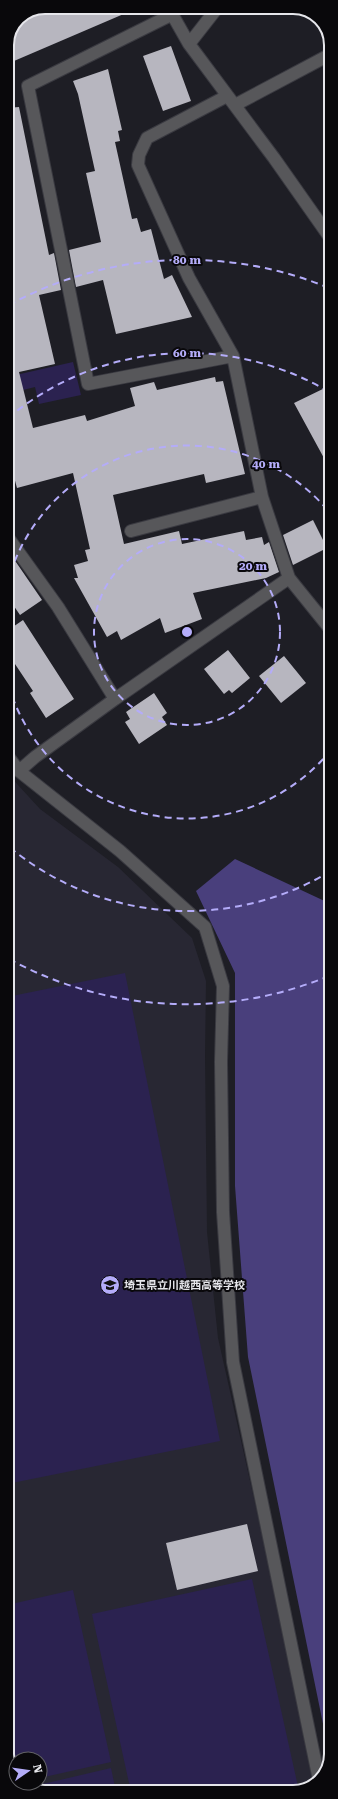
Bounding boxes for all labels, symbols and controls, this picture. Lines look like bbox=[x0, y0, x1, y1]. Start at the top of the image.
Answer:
text: 80 m bbox=[173, 253, 201, 267]
text: 60 m bbox=[173, 346, 201, 360]
text: 40 m bbox=[252, 457, 280, 471]
text: 20 m bbox=[239, 559, 267, 573]
centre of rings bbox=[180, 625, 194, 639]
school or university icon: 埼玉県立川越西高等学校 bbox=[99, 1274, 121, 1296]
place label: 埼玉県立川越西高等学校 bbox=[124, 1279, 245, 1292]
north arrow bbox=[8, 1751, 48, 1791]
text: N bbox=[30, 1763, 45, 1775]

